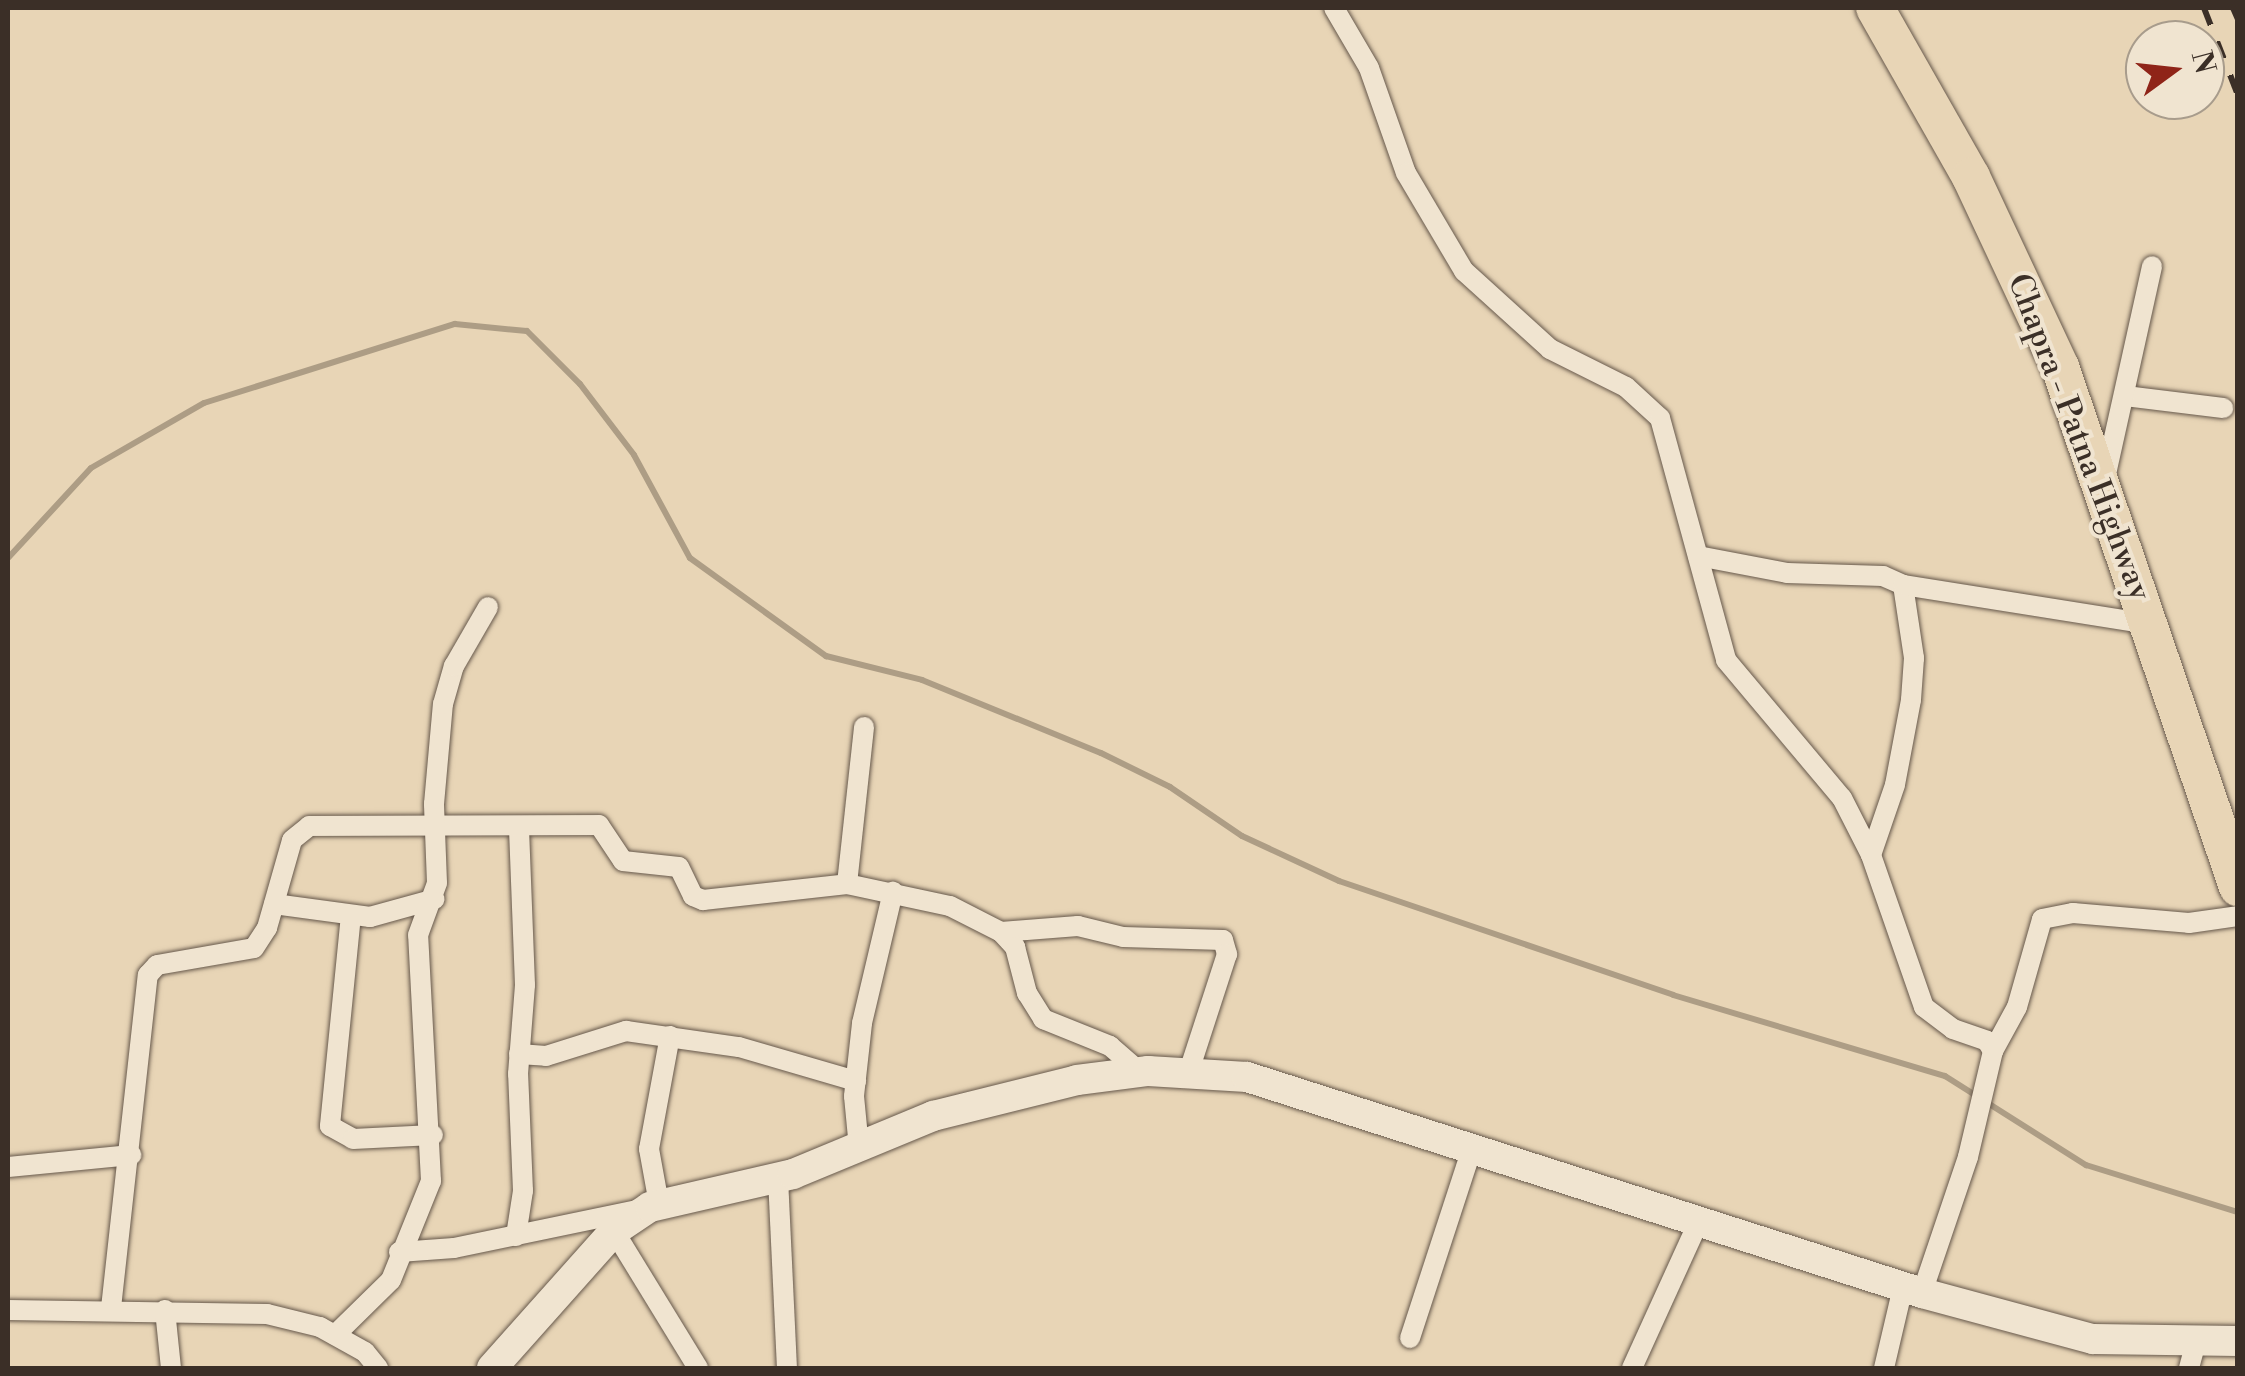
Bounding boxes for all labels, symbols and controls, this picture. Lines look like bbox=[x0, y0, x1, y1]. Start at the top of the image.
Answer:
north arrow bbox=[2125, 20, 2225, 120]
text: N bbox=[2183, 47, 2222, 78]
street label: Chapra - Patna Highway bbox=[1999, 268, 2159, 606]

